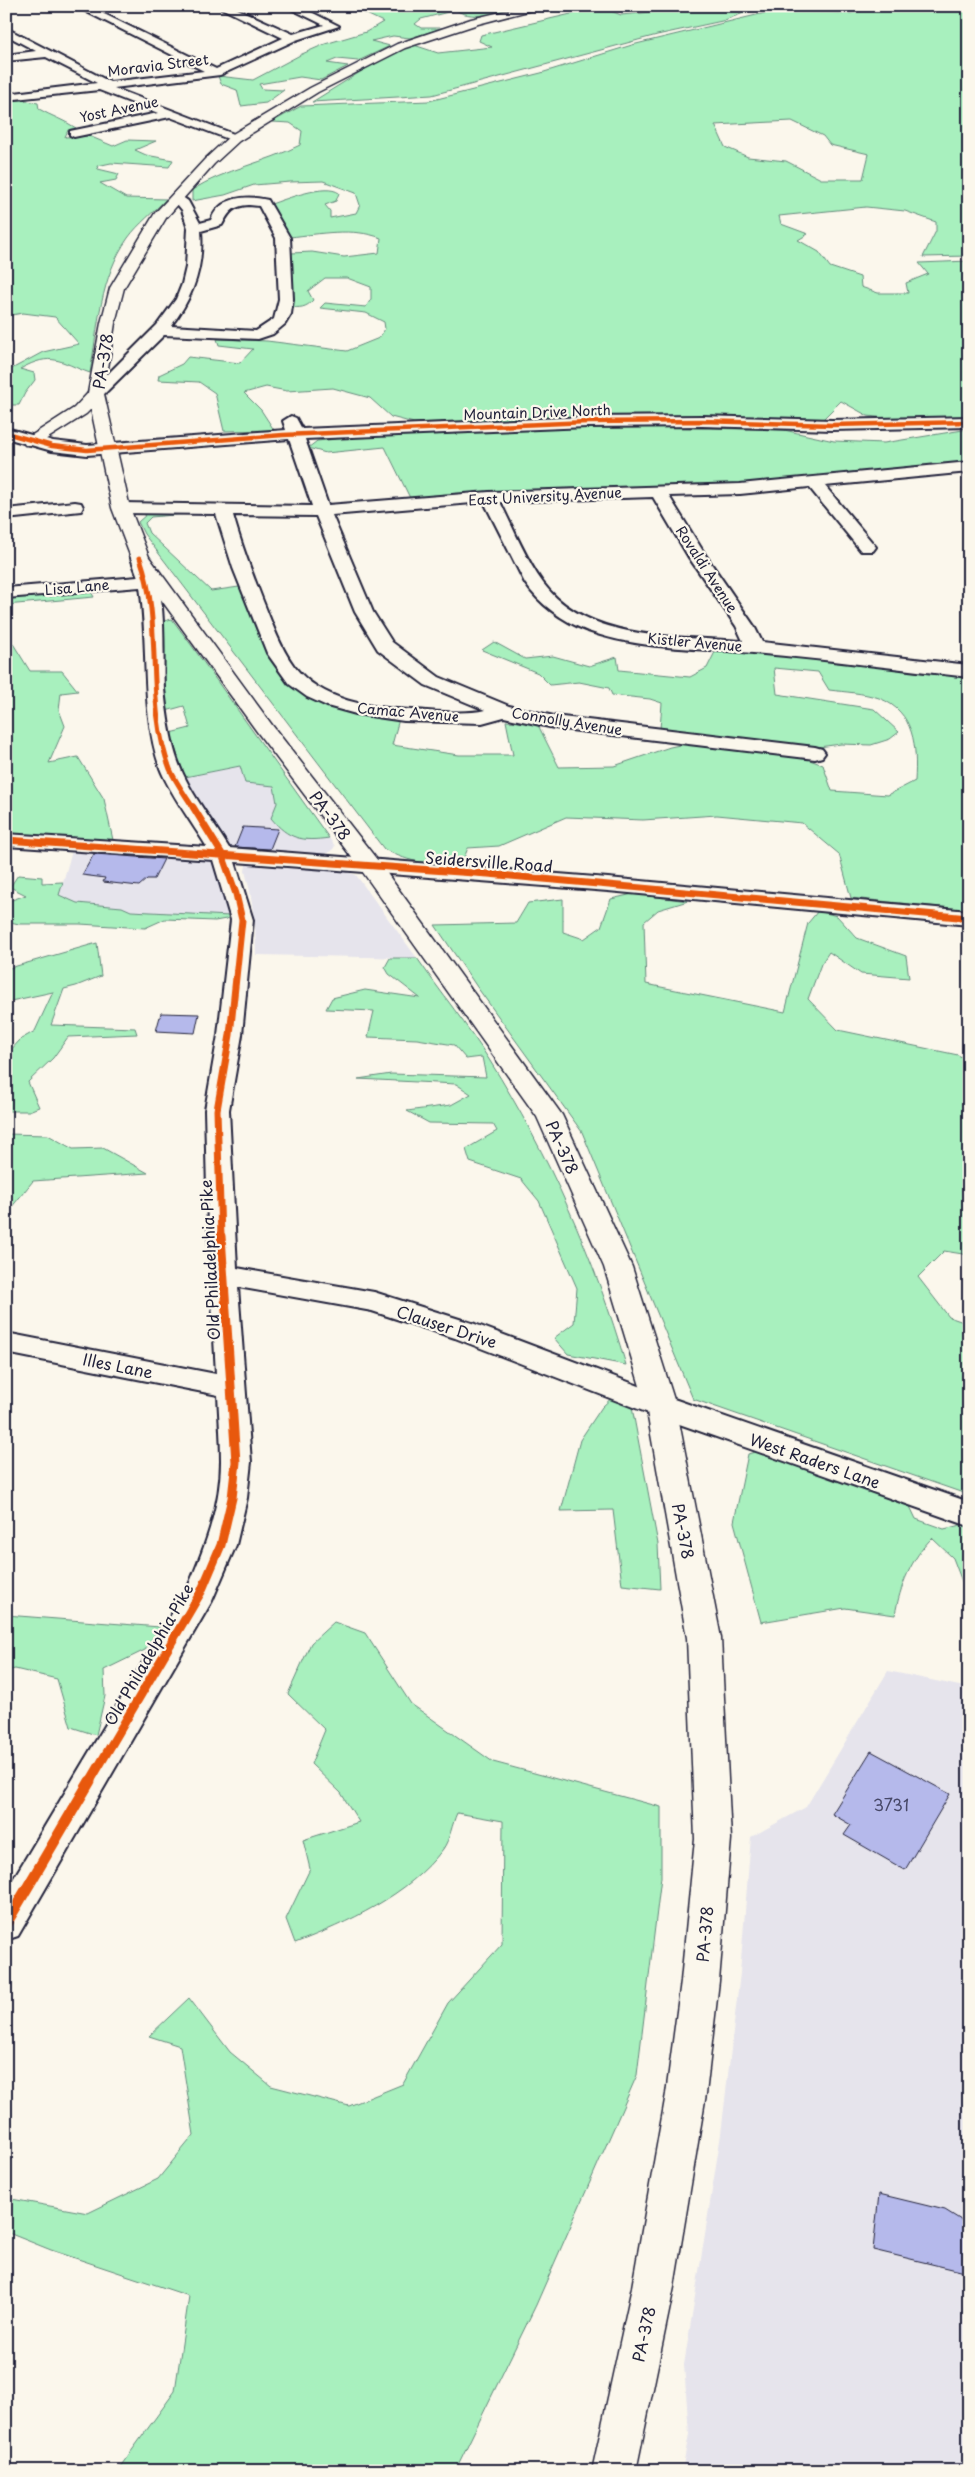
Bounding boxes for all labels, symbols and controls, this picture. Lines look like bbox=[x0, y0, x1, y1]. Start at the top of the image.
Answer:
street label: Moravia Street bbox=[106, 48, 210, 82]
street label: Yost Avenue bbox=[78, 90, 161, 128]
street label: PA-378 bbox=[86, 331, 118, 391]
street label: Mountain Drive North bbox=[463, 399, 611, 425]
street label: East University Avenue bbox=[468, 481, 623, 511]
street label: Rovaldi Avenue bbox=[671, 521, 743, 617]
street label: Lisa Lane bbox=[44, 574, 110, 600]
street label: Kistler Avenue bbox=[647, 627, 744, 657]
street label: Camac Avenue bbox=[356, 697, 460, 727]
street label: Connolly Avenue bbox=[510, 702, 624, 740]
street label: PA-378 bbox=[304, 785, 358, 845]
street label: Seidersville Road bbox=[424, 845, 554, 877]
street label: PA-378 bbox=[541, 1116, 585, 1178]
street label: Old Philadelphia Pike bbox=[193, 1179, 225, 1341]
street label: Clauser Drive bbox=[394, 1299, 500, 1353]
street label: Illes Lane bbox=[81, 1346, 155, 1384]
street label: West Raders Lane bbox=[747, 1426, 883, 1494]
street label: PA-378 bbox=[667, 1501, 701, 1561]
street label: Old Philadelphia Pike bbox=[97, 1578, 199, 1730]
house number: 3731 bbox=[873, 1792, 909, 1816]
street label: PA-378 bbox=[690, 1905, 718, 1963]
street label: PA-378 bbox=[625, 2304, 661, 2364]

